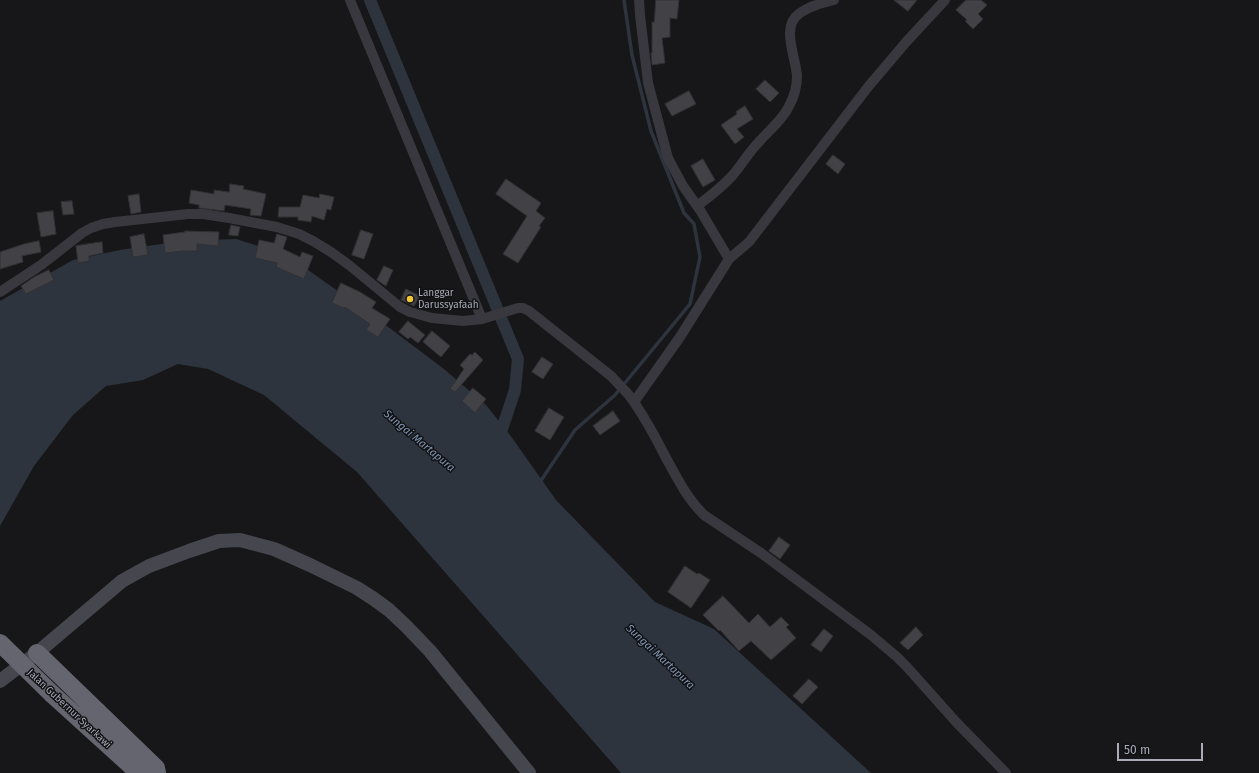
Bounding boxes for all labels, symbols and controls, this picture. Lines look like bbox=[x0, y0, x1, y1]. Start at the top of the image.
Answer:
place label: Langgar Darussyafaah bbox=[418, 287, 479, 310]
marker: Langgar Darussyafaah bbox=[405, 294, 415, 304]
water label: Sungai Martapura bbox=[381, 407, 457, 475]
water label: Sungai Martapura bbox=[623, 622, 697, 692]
street label: Jalan Gubernur Syarkawi bbox=[24, 667, 114, 751]
scale bar bbox=[1119, 735, 1205, 761]
text: 50 m bbox=[1124, 743, 1150, 757]

